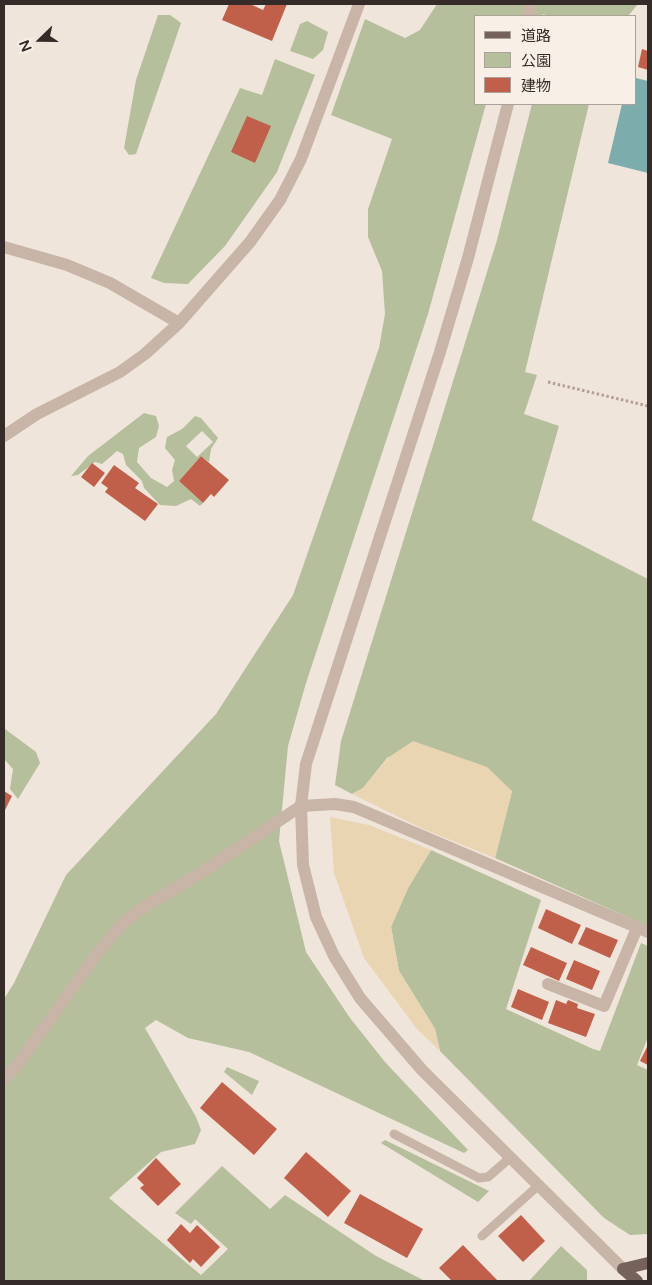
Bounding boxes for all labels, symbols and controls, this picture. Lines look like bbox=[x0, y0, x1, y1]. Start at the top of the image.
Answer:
north arrow bbox=[15, 15, 65, 65]
legend bbox=[474, 15, 637, 105]
text: 道路 bbox=[521, 27, 551, 45]
text: N bbox=[16, 37, 36, 54]
text: 公園 bbox=[521, 52, 551, 70]
text: 建物 bbox=[521, 77, 551, 95]

